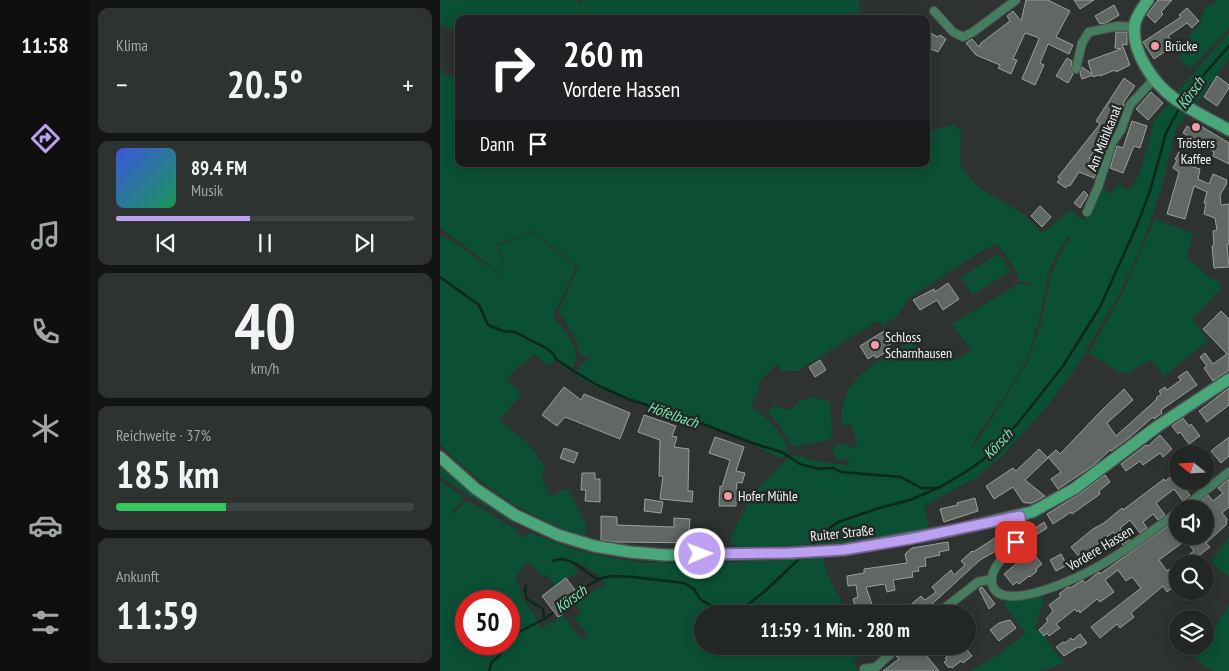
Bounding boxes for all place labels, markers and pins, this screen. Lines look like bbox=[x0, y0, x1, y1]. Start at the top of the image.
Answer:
place label: Brücke bbox=[1165, 37, 1198, 55]
marker: Brücke bbox=[1149, 40, 1161, 52]
marker: Trösters Kaffee bbox=[1190, 121, 1202, 133]
place label: Trösters Kaffee bbox=[1177, 134, 1215, 168]
place label: Schloss Scharnhausen bbox=[885, 328, 952, 362]
marker: Schloss Scharnhausen bbox=[869, 339, 881, 351]
place label: Hofer Mühle bbox=[738, 487, 798, 505]
marker: Hofer Mühle bbox=[722, 490, 734, 502]
pin bbox=[995, 521, 1037, 563]

